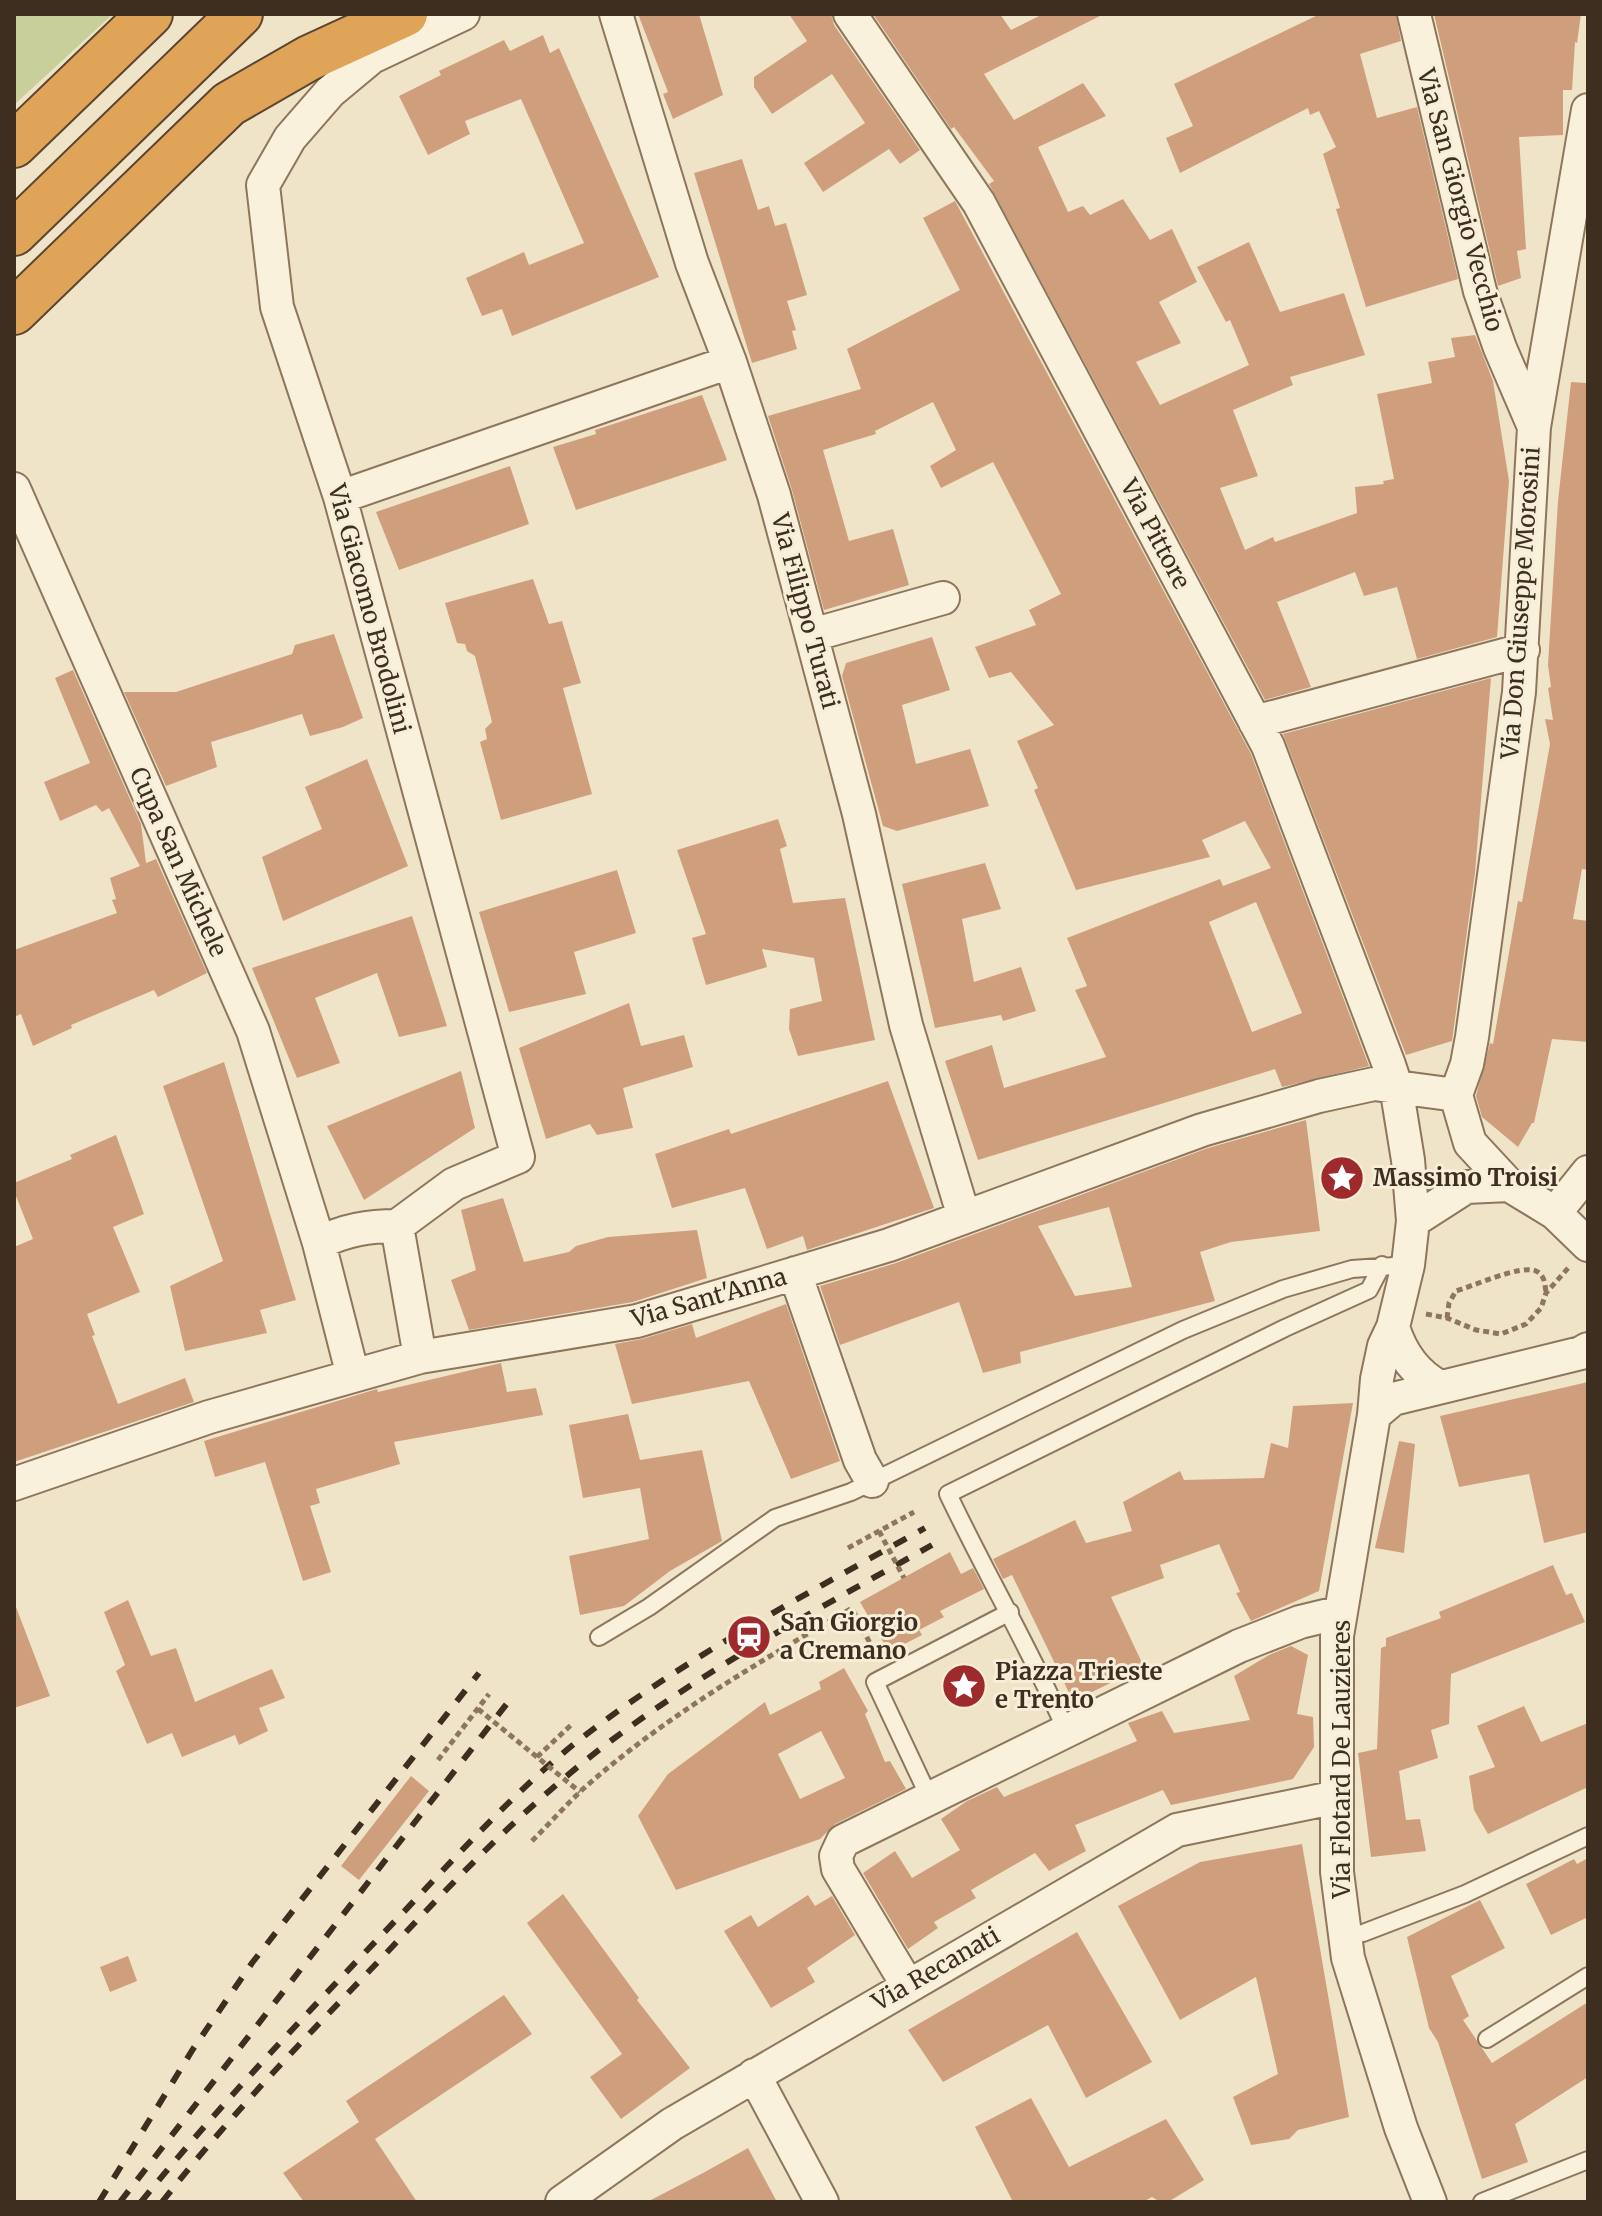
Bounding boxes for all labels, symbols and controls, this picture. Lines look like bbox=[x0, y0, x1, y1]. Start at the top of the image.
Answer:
street label: Via San Giorgio Vecchio bbox=[1410, 64, 1511, 335]
street label: Via Don Giuseppe Morosini bbox=[1494, 445, 1547, 761]
street label: Via Pittore bbox=[1113, 473, 1197, 594]
street label: Via Giacomo Brodolini bbox=[321, 480, 418, 737]
street label: Via Filippo Turati bbox=[764, 509, 847, 712]
street label: Cupa San Michele bbox=[123, 762, 234, 961]
place icon: Massimo Troisi bbox=[1318, 1154, 1366, 1202]
place label: Massimo Troisi bbox=[1373, 1162, 1558, 1193]
street label: Via Sant'Anna bbox=[627, 1261, 790, 1335]
place label: San Giorgio a Cremano bbox=[780, 1607, 918, 1666]
station icon: San Giorgio a Cremano bbox=[725, 1613, 773, 1661]
street label: Via Flotard De Lauzieres bbox=[1326, 1620, 1357, 1899]
place label: Piazza Trieste e Trento bbox=[995, 1656, 1163, 1715]
place icon: Piazza Trieste e Trento bbox=[940, 1662, 988, 1710]
street label: Via Recanati bbox=[865, 1919, 1005, 2018]

